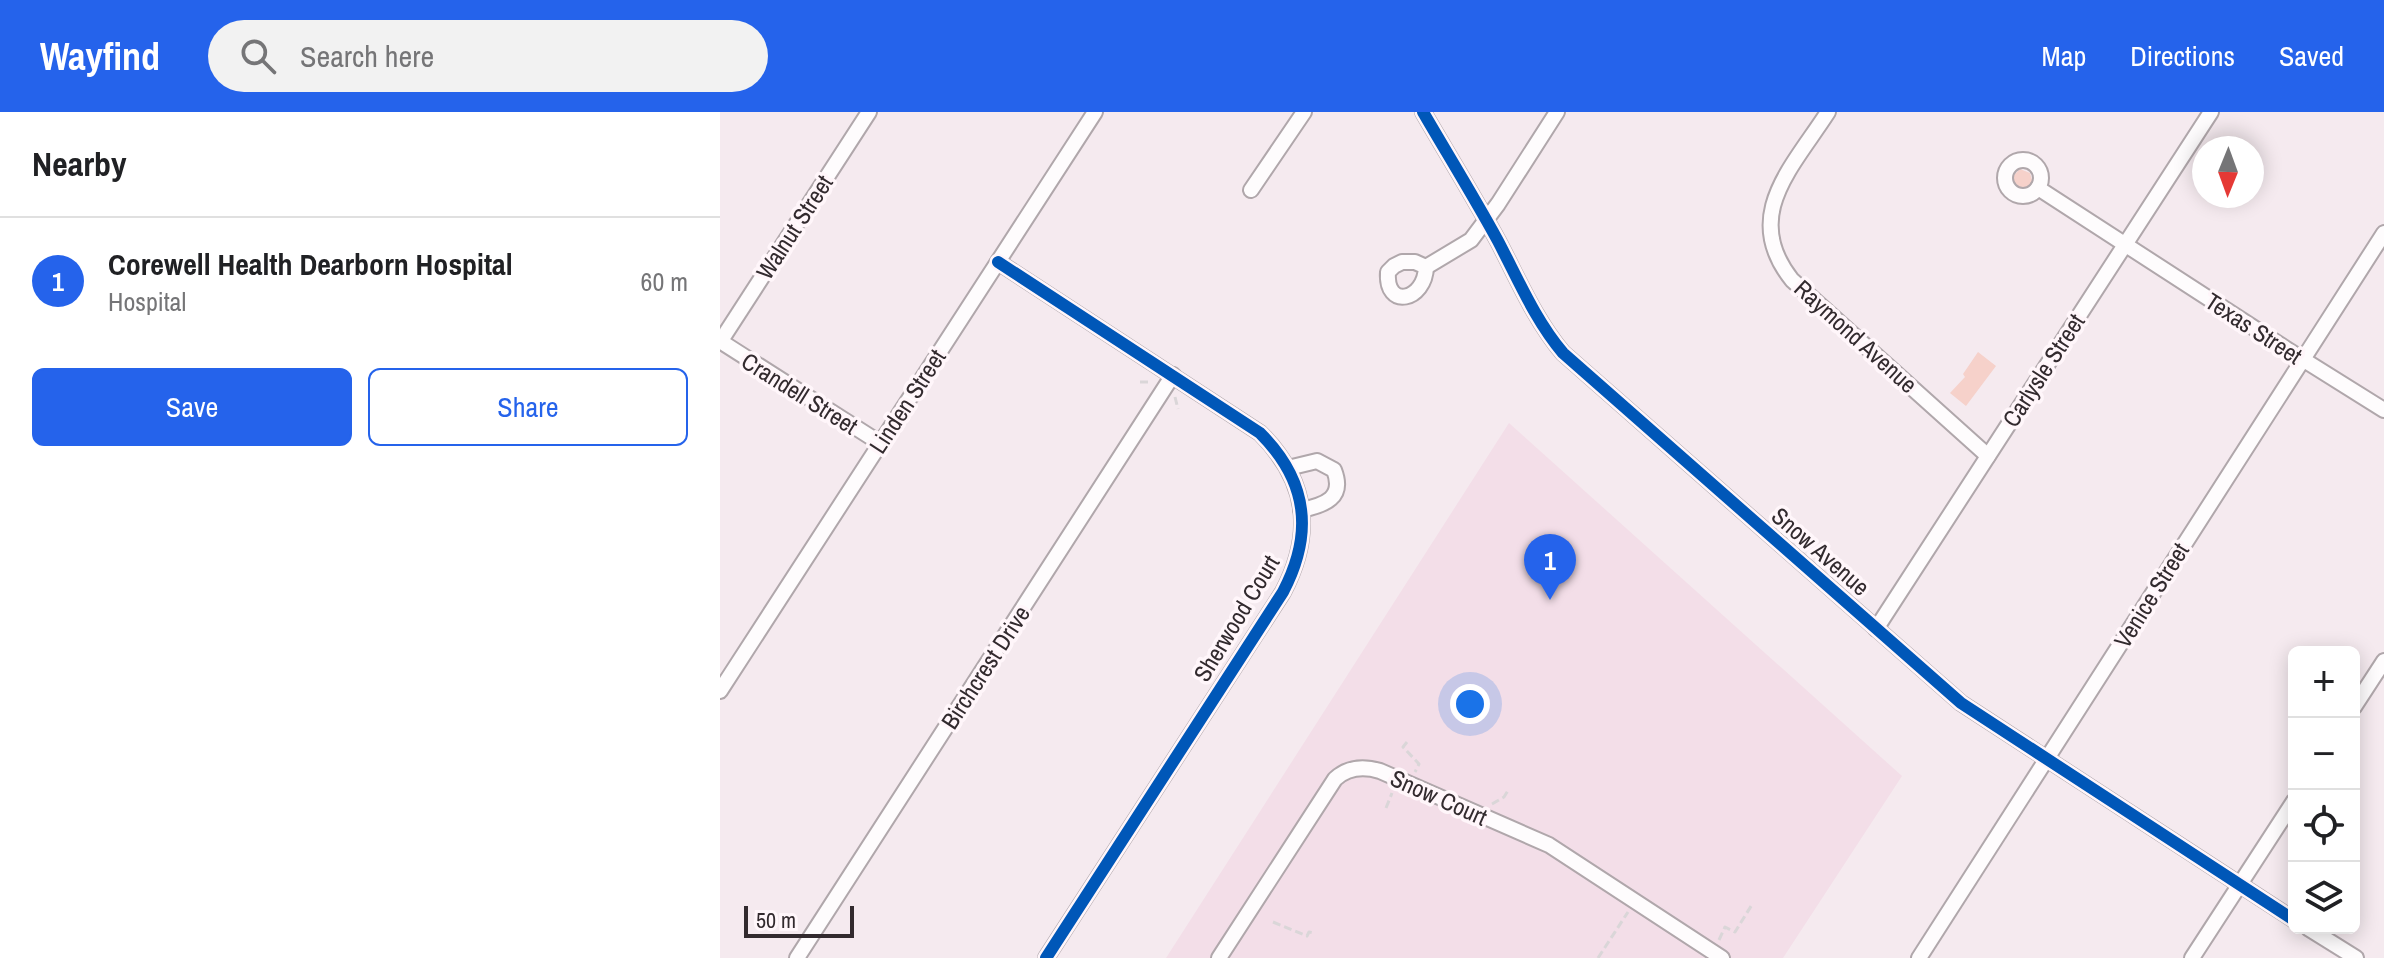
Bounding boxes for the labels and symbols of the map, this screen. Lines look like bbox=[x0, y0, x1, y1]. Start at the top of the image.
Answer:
north arrow bbox=[2192, 136, 2264, 208]
street label: Walnut Street bbox=[748, 168, 840, 285]
street label: Raymond Avenue bbox=[1788, 272, 1924, 400]
street label: Texas Street bbox=[2199, 285, 2309, 371]
street label: Carlysle Street bbox=[1994, 307, 2092, 433]
street label: Linden Street bbox=[861, 342, 953, 459]
street label: Crandell Street bbox=[736, 345, 865, 442]
street label: Snow Avenue bbox=[1765, 500, 1877, 602]
pin: 1 bbox=[1524, 534, 1576, 600]
street label: Venice Street bbox=[2106, 536, 2196, 654]
street label: Sherwood Court bbox=[1186, 548, 1287, 687]
street label: Birchcrest Drive bbox=[933, 599, 1037, 735]
your location bbox=[1450, 684, 1490, 724]
street label: Snow Court bbox=[1386, 761, 1493, 833]
scale bar bbox=[744, 902, 854, 938]

